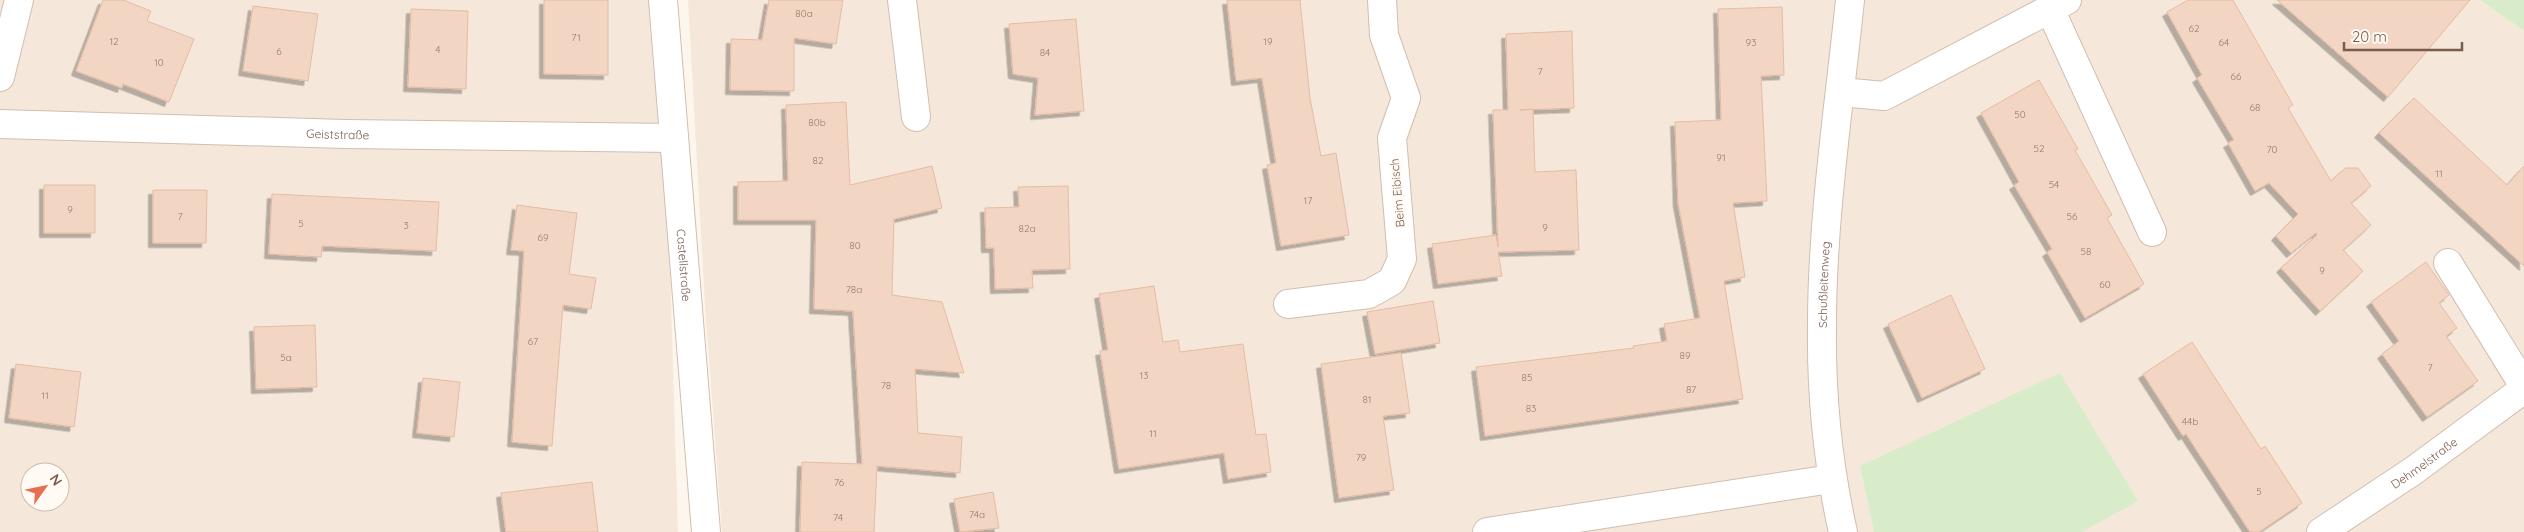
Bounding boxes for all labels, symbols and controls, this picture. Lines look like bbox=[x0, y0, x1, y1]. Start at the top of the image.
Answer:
house number: 80a bbox=[795, 7, 813, 20]
scale bar bbox=[2344, 20, 2462, 52]
house number: 62 bbox=[2189, 22, 2200, 35]
text: 20 m bbox=[2352, 27, 2387, 46]
house number: 71 bbox=[571, 31, 581, 44]
house number: 12 bbox=[109, 35, 119, 48]
house number: 19 bbox=[1263, 35, 1273, 48]
house number: 93 bbox=[1746, 36, 1756, 49]
house number: 64 bbox=[2219, 36, 2229, 49]
house number: 4 bbox=[435, 43, 441, 56]
house number: 6 bbox=[276, 45, 282, 58]
house number: 84 bbox=[1040, 46, 1050, 59]
house number: 10 bbox=[154, 56, 164, 69]
house number: 7 bbox=[1537, 65, 1543, 78]
house number: 66 bbox=[2231, 70, 2242, 83]
house number: 68 bbox=[2250, 101, 2260, 114]
house number: 50 bbox=[2014, 108, 2026, 121]
house number: 80b bbox=[808, 116, 826, 129]
street label: Geiststraße bbox=[306, 125, 370, 142]
house number: 52 bbox=[2034, 142, 2045, 155]
house number: 70 bbox=[2266, 143, 2278, 156]
house number: 91 bbox=[1716, 151, 1726, 164]
house number: 82 bbox=[813, 154, 824, 167]
street label: Beim Eibisch bbox=[1387, 158, 1407, 228]
house number: 11 bbox=[2435, 167, 2443, 180]
house number: 54 bbox=[2049, 178, 2059, 191]
house number: 17 bbox=[1304, 194, 1312, 207]
house number: 9 bbox=[67, 203, 73, 216]
house number: 7 bbox=[177, 210, 183, 223]
house number: 56 bbox=[2067, 210, 2078, 223]
house number: 5 bbox=[298, 217, 304, 230]
house number: 3 bbox=[403, 219, 409, 232]
house number: 9 bbox=[1542, 221, 1548, 234]
house number: 82a bbox=[1019, 222, 1036, 235]
street label: Castellstraße bbox=[674, 228, 695, 302]
house number: 69 bbox=[538, 231, 549, 244]
house number: 80 bbox=[849, 239, 861, 252]
street label: Schußleitenweg bbox=[1814, 241, 1833, 328]
house number: 58 bbox=[2081, 245, 2091, 258]
house number: 9 bbox=[2319, 264, 2325, 277]
house number: 60 bbox=[2099, 278, 2111, 291]
house number: 78a bbox=[846, 283, 862, 296]
house number: 67 bbox=[528, 335, 538, 348]
house number: 89 bbox=[1680, 349, 1691, 362]
house number: 5a bbox=[280, 351, 292, 364]
house number: 7 bbox=[2427, 361, 2433, 374]
house number: 13 bbox=[1140, 369, 1148, 382]
house number: 85 bbox=[1522, 371, 1532, 384]
house number: 78 bbox=[881, 379, 891, 392]
house number: 87 bbox=[1686, 383, 1696, 396]
house number: 11 bbox=[41, 389, 49, 402]
house number: 81 bbox=[1362, 393, 1372, 406]
house number: 83 bbox=[1526, 402, 1536, 415]
house number: 44b bbox=[2182, 415, 2198, 428]
house number: 11 bbox=[1149, 427, 1157, 440]
street label: Dehmelstraße bbox=[2388, 433, 2460, 491]
house number: 79 bbox=[1356, 451, 1367, 464]
north arrow bbox=[20, 462, 70, 512]
text: N bbox=[46, 471, 66, 489]
house number: 76 bbox=[834, 476, 845, 489]
house number: 5 bbox=[2256, 485, 2262, 498]
house number: 74a bbox=[969, 508, 985, 521]
house number: 74 bbox=[833, 511, 843, 524]

